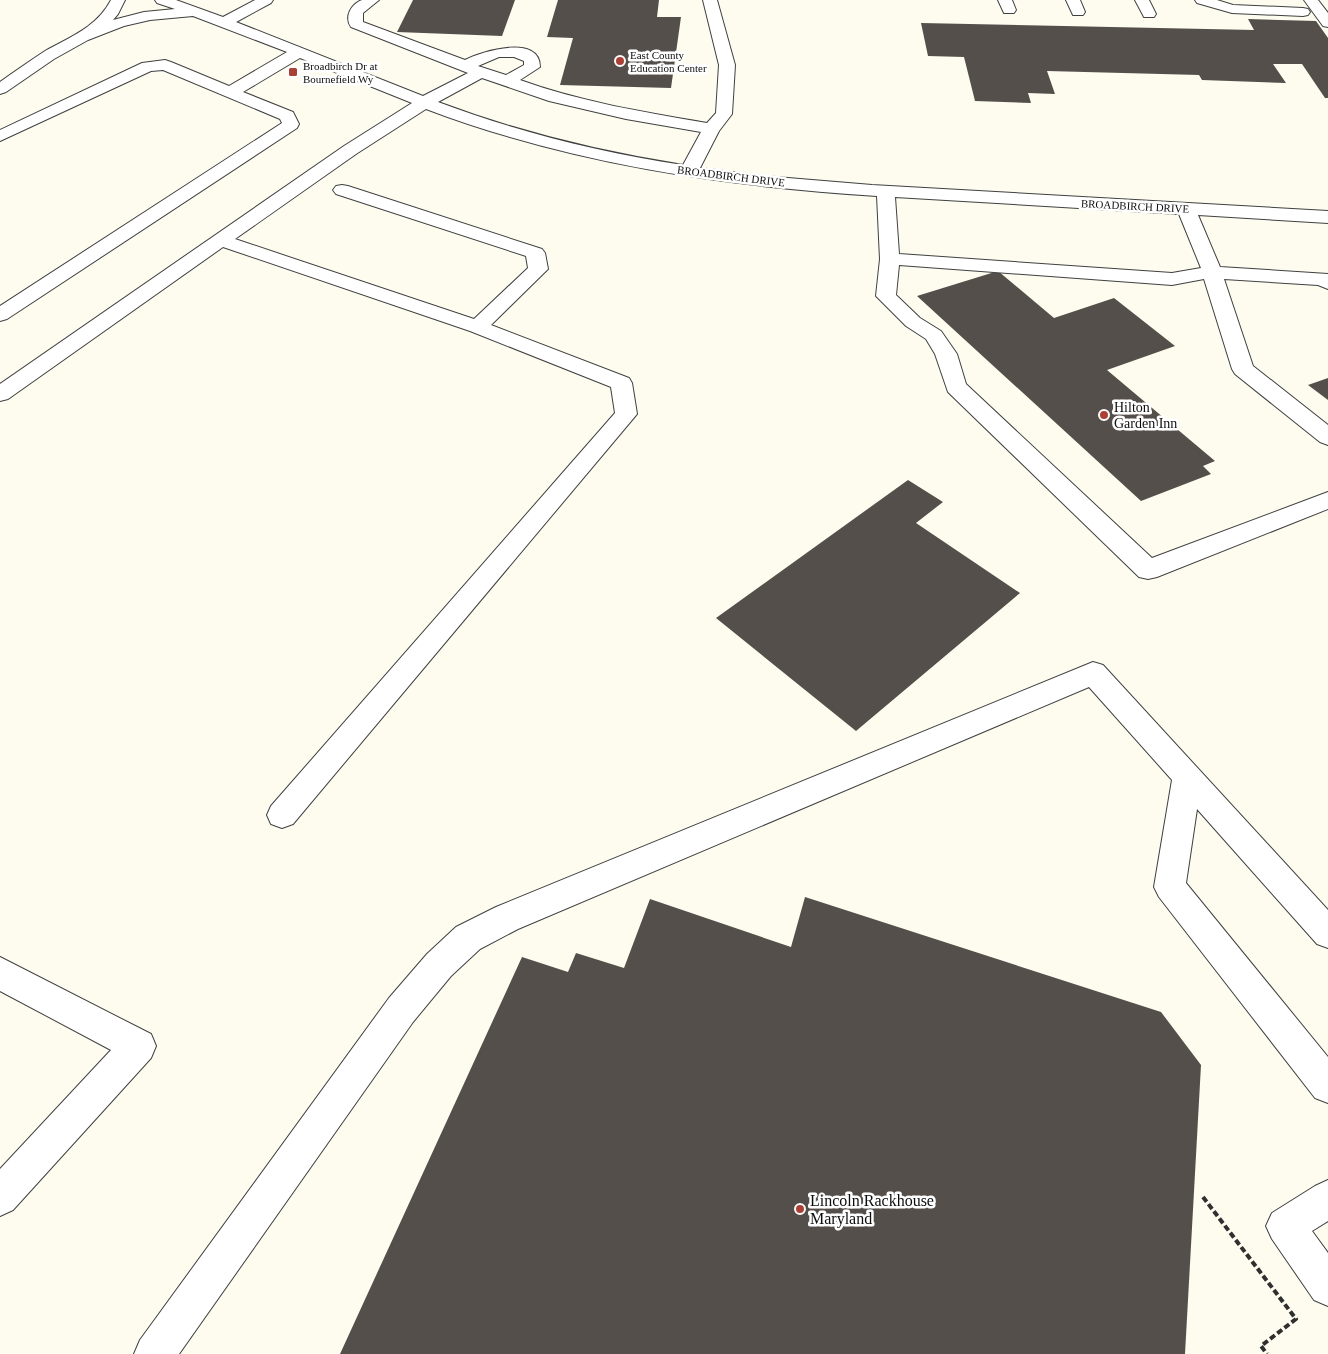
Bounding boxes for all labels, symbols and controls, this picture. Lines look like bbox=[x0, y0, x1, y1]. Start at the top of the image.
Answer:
place label: East County Education Center bbox=[630, 49, 707, 74]
marker: East County Education Center bbox=[614, 55, 626, 67]
place label: Broadbirch Dr at Bournefield Wy bbox=[303, 60, 378, 85]
marker: Broadbirch Dr at Bournefield Wy bbox=[287, 66, 299, 78]
street label: BROADBIRCH DRIVE bbox=[676, 163, 786, 189]
street label: BROADBIRCH DRIVE bbox=[1081, 197, 1190, 215]
place label: Hilton Garden Inn bbox=[1114, 400, 1177, 431]
marker: Hilton Garden Inn bbox=[1098, 409, 1110, 421]
place label: Lincoln Rackhouse Maryland bbox=[810, 1192, 934, 1228]
marker: Lincoln Rackhouse Maryland bbox=[794, 1203, 806, 1215]

